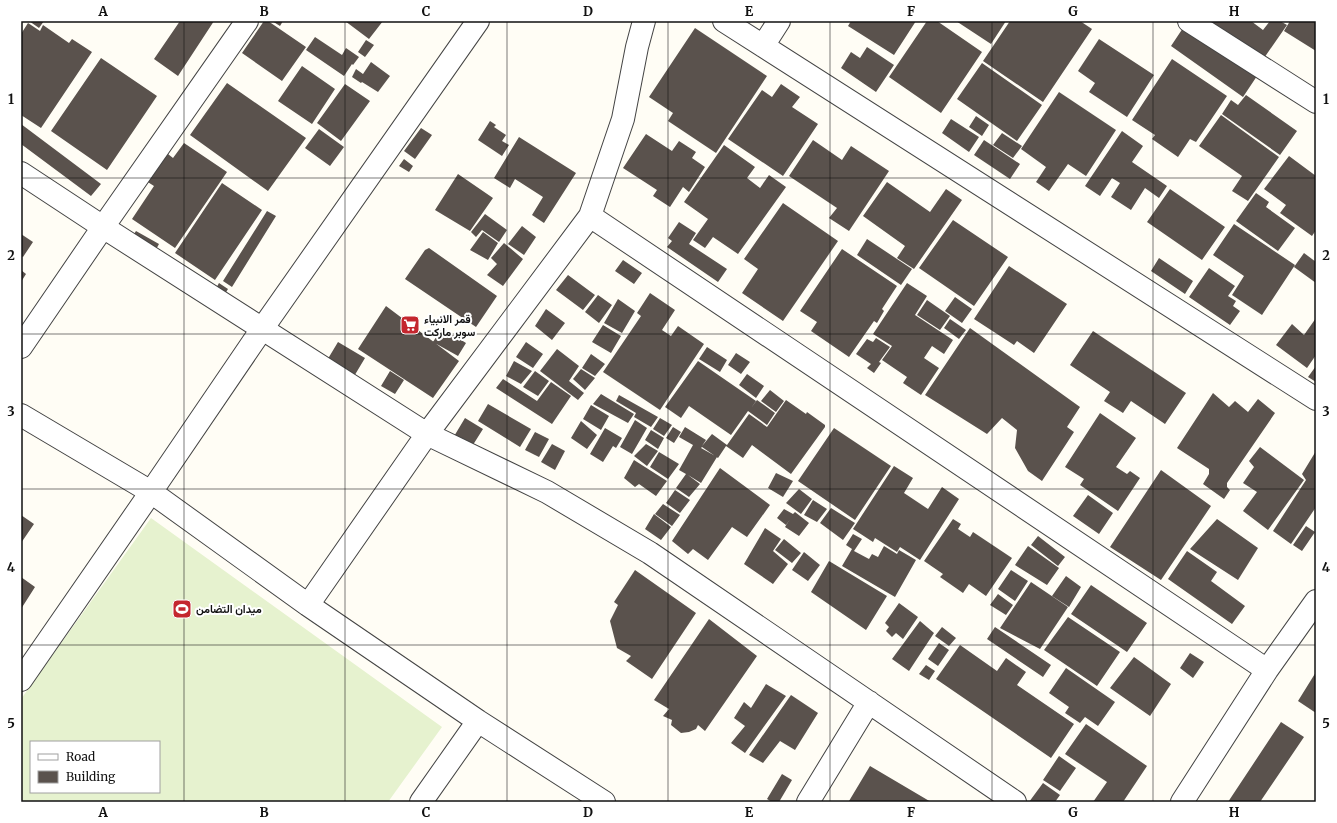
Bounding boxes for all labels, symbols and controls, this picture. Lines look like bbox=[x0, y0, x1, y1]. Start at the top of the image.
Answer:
text: A bbox=[97, 3, 108, 20]
text: B bbox=[259, 3, 269, 20]
text: C bbox=[422, 3, 431, 20]
text: D bbox=[583, 3, 593, 20]
text: E bbox=[745, 3, 754, 20]
text: F bbox=[907, 3, 915, 20]
text: G bbox=[1068, 3, 1078, 20]
text: H bbox=[1229, 3, 1240, 20]
text: 1 bbox=[8, 91, 14, 108]
text: 1 bbox=[1323, 91, 1329, 108]
text: 2 bbox=[7, 247, 15, 264]
text: 2 bbox=[1322, 247, 1330, 264]
place label: قمر الانبياء سوبر ماركت bbox=[424, 312, 476, 339]
supermarket icon: قمر الانبياء سوبر ماركت bbox=[399, 314, 421, 336]
text: 3 bbox=[7, 403, 15, 420]
text: 3 bbox=[1322, 403, 1330, 420]
text: 4 bbox=[7, 559, 16, 576]
text: 4 bbox=[1322, 559, 1331, 576]
sports icon: ميدان التضامن bbox=[171, 598, 193, 620]
place label: ميدان التضامن bbox=[196, 602, 262, 616]
text: 5 bbox=[7, 715, 15, 732]
text: 5 bbox=[1322, 715, 1330, 732]
legend bbox=[30, 741, 160, 793]
text: Road bbox=[66, 749, 95, 764]
text: Building bbox=[66, 769, 116, 784]
text: A bbox=[97, 804, 108, 821]
text: B bbox=[259, 804, 269, 821]
text: C bbox=[422, 804, 431, 821]
text: D bbox=[583, 804, 593, 821]
text: E bbox=[745, 804, 754, 821]
text: F bbox=[907, 804, 915, 821]
text: G bbox=[1068, 804, 1078, 821]
text: H bbox=[1229, 804, 1240, 821]

